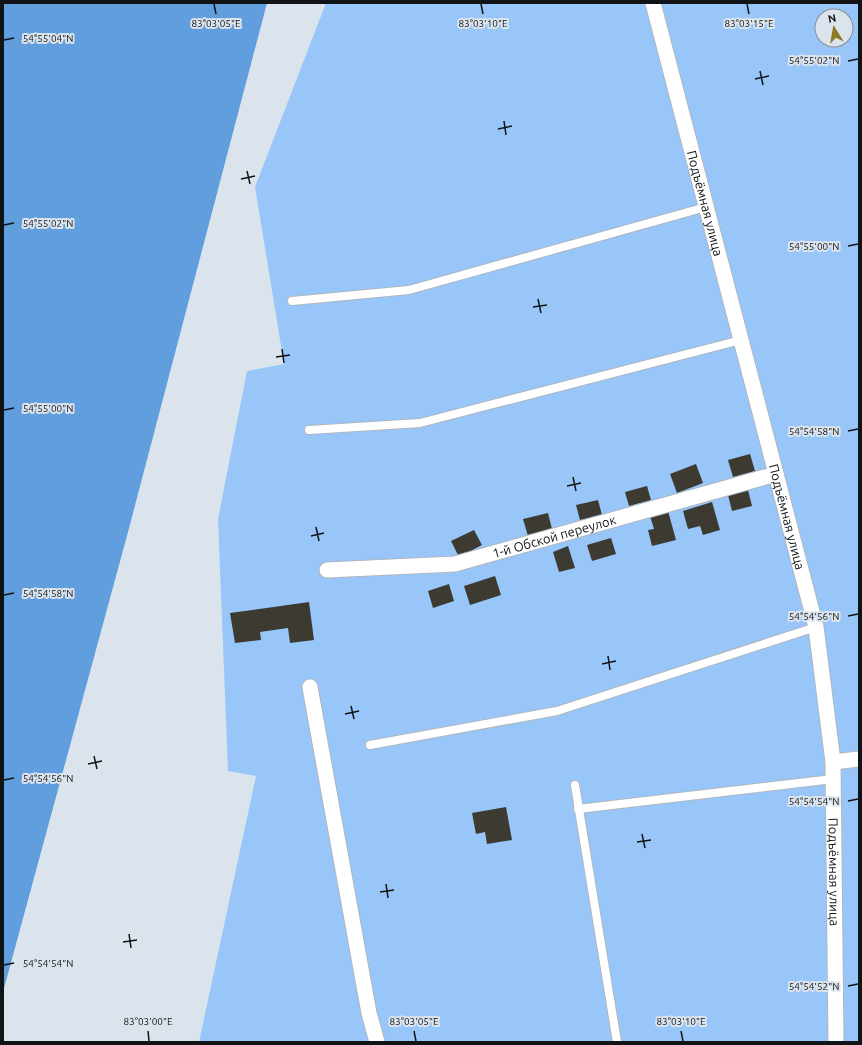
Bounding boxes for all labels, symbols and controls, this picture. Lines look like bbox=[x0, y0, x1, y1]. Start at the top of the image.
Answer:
north arrow bbox=[814, 8, 854, 48]
text: N bbox=[827, 12, 837, 25]
text: 83°03'05"E bbox=[191, 18, 241, 29]
text: 83°03'10"E bbox=[458, 18, 508, 29]
text: 83°03'15"E bbox=[724, 18, 774, 29]
text: 54°55'04"N bbox=[23, 33, 73, 44]
text: 54°55'02"N bbox=[789, 55, 839, 66]
street label: Подъёмная улица bbox=[685, 149, 726, 257]
text: 54°55'02"N bbox=[23, 218, 73, 229]
text: 54°55'00"N bbox=[789, 241, 839, 252]
text: 54°55'00"N bbox=[23, 403, 73, 414]
text: 54°54'58"N bbox=[789, 426, 839, 437]
street label: Подъёмная улица bbox=[767, 463, 808, 571]
street label: 1-й Обской переулок bbox=[491, 512, 618, 560]
text: 54°54'58"N bbox=[23, 588, 73, 599]
text: 54°54'56"N bbox=[789, 611, 839, 622]
text: 54°54'56"N bbox=[23, 773, 73, 784]
text: 54°54'54"N bbox=[789, 796, 839, 807]
street label: Подъёмная улица bbox=[827, 818, 842, 926]
text: 54°54'54"N bbox=[23, 958, 73, 969]
text: 54°54'52"N bbox=[789, 981, 839, 992]
text: 83°03'00"E bbox=[123, 1016, 173, 1027]
text: 83°03'05"E bbox=[389, 1016, 439, 1027]
text: 83°03'10"E bbox=[656, 1016, 706, 1027]

